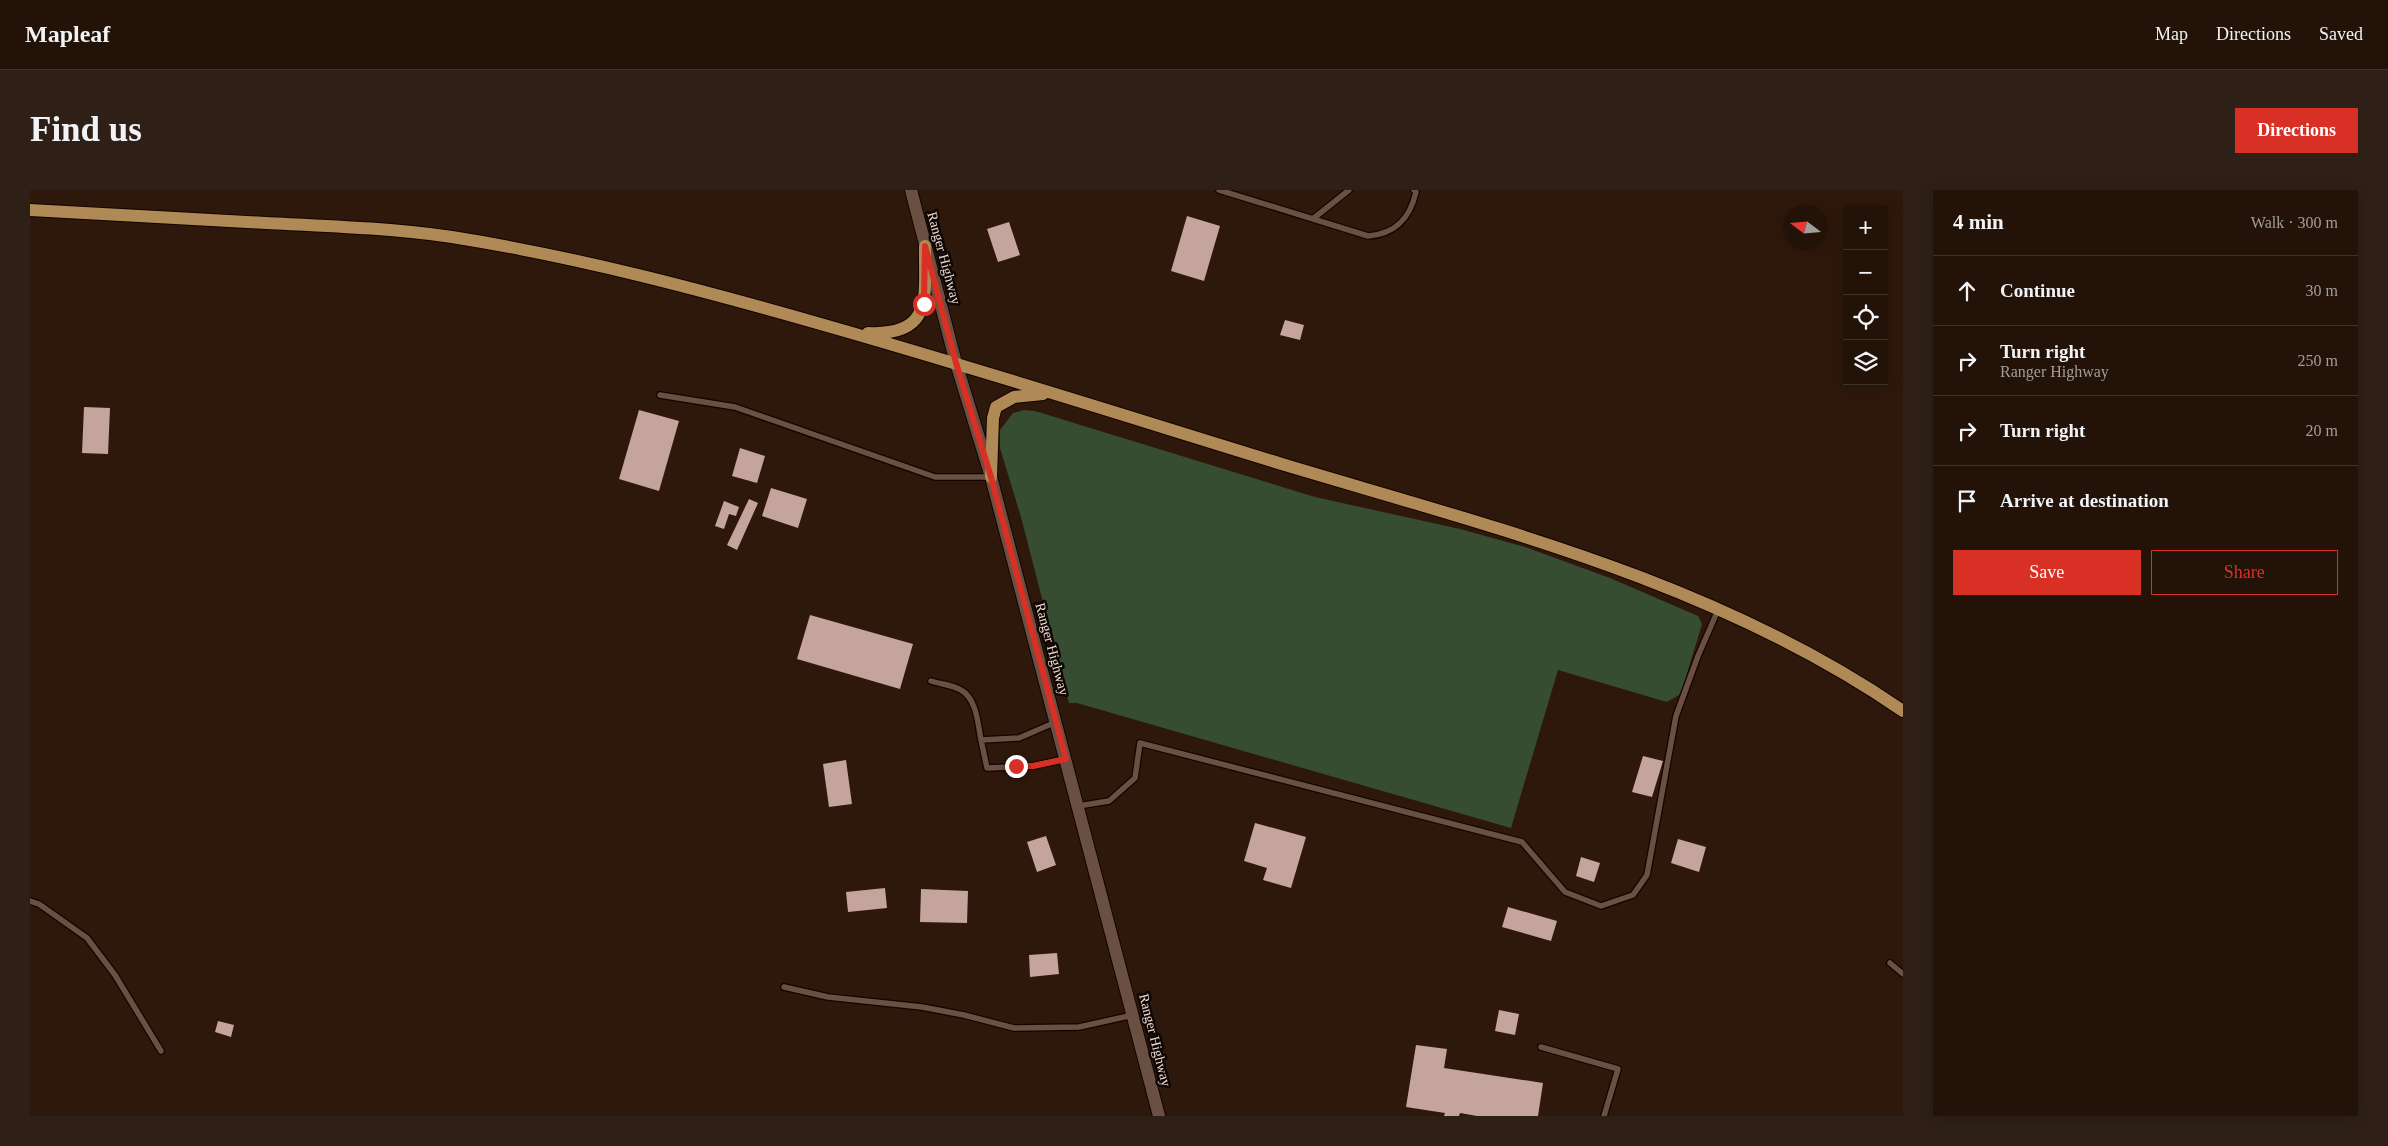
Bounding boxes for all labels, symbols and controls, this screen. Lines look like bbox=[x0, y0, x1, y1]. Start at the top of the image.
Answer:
text: Mapleaf bbox=[25, 21, 110, 47]
text: Map bbox=[2155, 24, 2188, 44]
text: Directions bbox=[2216, 24, 2291, 44]
text: Saved bbox=[2319, 24, 2363, 44]
button: Directions bbox=[2235, 108, 2358, 153]
text: Find us bbox=[30, 110, 142, 149]
north arrow bbox=[1783, 205, 1828, 250]
map controls bbox=[1843, 205, 1888, 385]
button: + bbox=[1843, 205, 1888, 250]
street label: Ranger Highway bbox=[924, 210, 964, 306]
text: 4 min bbox=[1953, 210, 2004, 234]
text: Walk · 300 m bbox=[2251, 214, 2338, 231]
button: − bbox=[1843, 250, 1888, 295]
icon: ahead bbox=[1953, 277, 1981, 305]
text: Continue bbox=[2000, 280, 2075, 301]
text: 30 m bbox=[2306, 282, 2338, 299]
route start bbox=[913, 293, 936, 316]
button: locate bbox=[1843, 295, 1888, 340]
button: layers bbox=[1843, 340, 1888, 385]
text: Turn right bbox=[2000, 341, 2085, 362]
icon: right bbox=[1953, 347, 1981, 375]
text: 250 m bbox=[2298, 352, 2338, 369]
text: Ranger Highway bbox=[2000, 363, 2109, 380]
icon: right bbox=[1953, 417, 1981, 445]
text: Turn right bbox=[2000, 420, 2085, 441]
text: 20 m bbox=[2306, 422, 2338, 439]
icon: arrive bbox=[1953, 487, 1981, 515]
text: Arrive at destination bbox=[2000, 490, 2169, 511]
button: Save bbox=[1953, 550, 2141, 595]
button: Share bbox=[2151, 550, 2338, 595]
street label: Ranger Highway bbox=[1032, 601, 1072, 697]
route end bbox=[1005, 755, 1028, 778]
street label: Ranger Highway bbox=[1136, 992, 1174, 1088]

